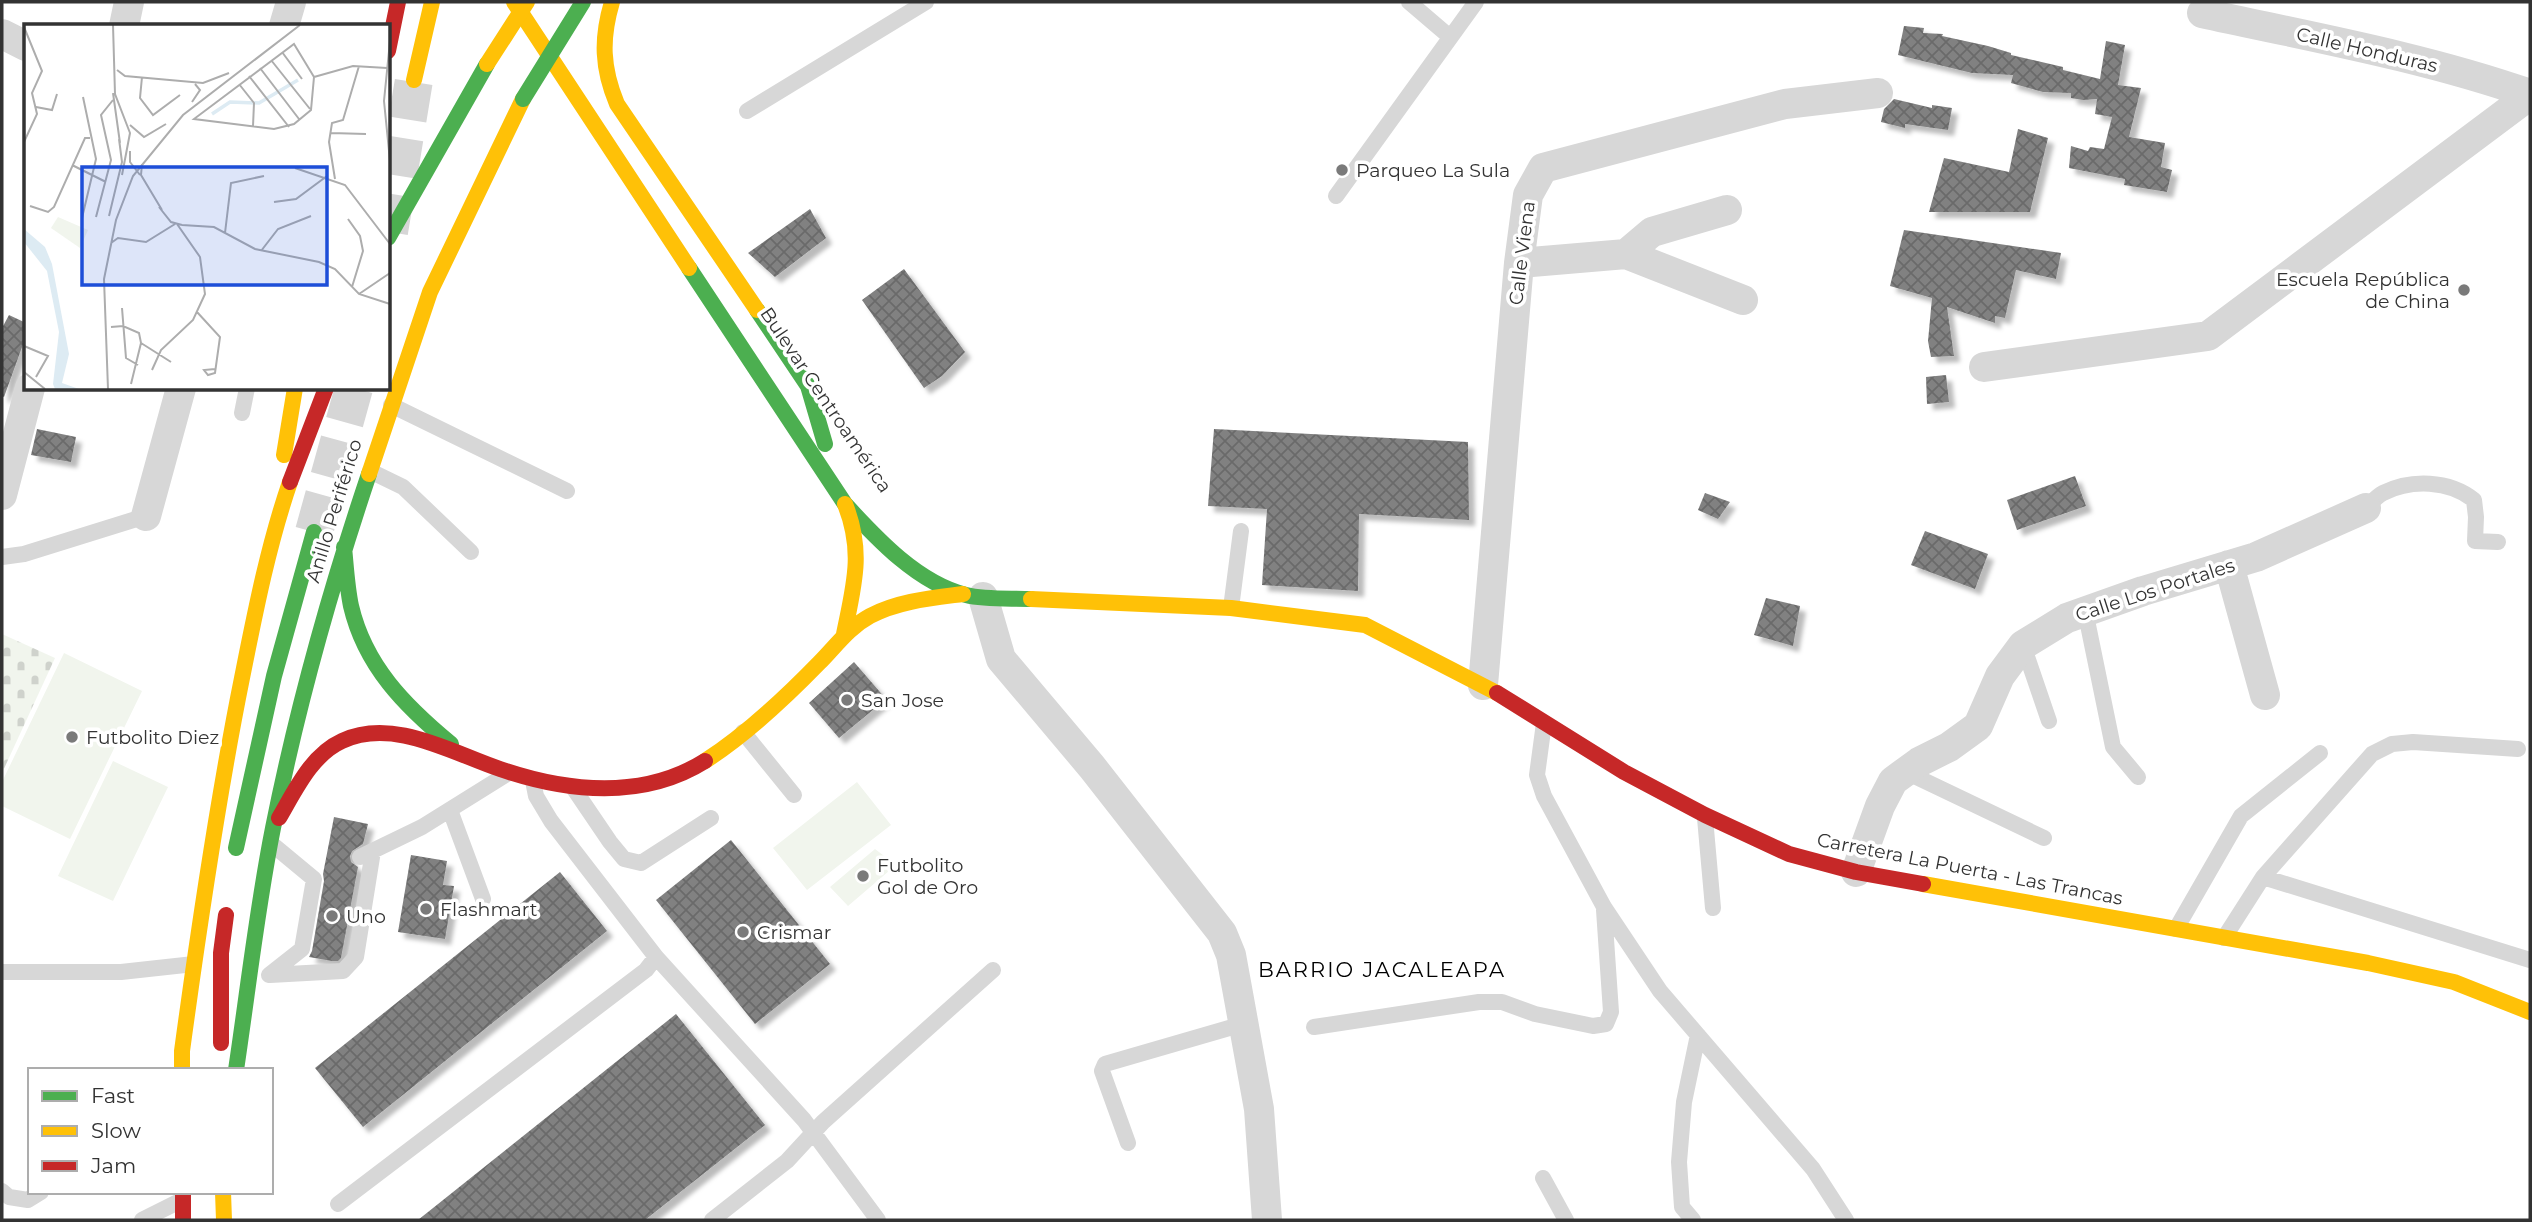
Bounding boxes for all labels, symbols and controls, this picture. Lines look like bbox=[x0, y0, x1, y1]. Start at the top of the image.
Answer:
street label: Calle Honduras bbox=[2294, 23, 2440, 77]
inset map bbox=[24, 24, 390, 390]
place label: Parqueo La Sula bbox=[1356, 159, 1510, 182]
marker: Parqueo La Sula bbox=[1334, 162, 1350, 178]
street label: Calle Viena bbox=[1504, 200, 1540, 306]
place label: Escuela República de China bbox=[2276, 268, 2450, 313]
marker: Escuela República de China bbox=[2456, 282, 2472, 298]
street label: Bulevar Centroamérica bbox=[755, 303, 897, 497]
street label: Anillo Periférico bbox=[301, 436, 367, 586]
street label: Calle Los Portales bbox=[2072, 553, 2238, 627]
place label: San Jose bbox=[861, 689, 944, 712]
marker: San Jose bbox=[839, 692, 855, 708]
place label: Futbolito Diez bbox=[86, 726, 219, 749]
marker: Futbolito Diez bbox=[64, 729, 80, 745]
street label: Carretera La Puerta - Las Trancas bbox=[1815, 828, 2125, 910]
place label: Futbolito Gol de Oro bbox=[877, 854, 978, 899]
marker: Futbolito Gol de Oro bbox=[855, 868, 871, 884]
place label: Flashmart bbox=[440, 898, 538, 921]
marker: Flashmart bbox=[418, 901, 434, 917]
place label: Uno bbox=[346, 905, 386, 928]
marker: Uno bbox=[324, 908, 340, 924]
place label: Crismar bbox=[757, 921, 831, 944]
marker: Crismar bbox=[735, 924, 751, 940]
district label: BARRIO JACALEAPA bbox=[1258, 957, 1506, 982]
legend bbox=[28, 1068, 273, 1194]
text: Fast bbox=[91, 1083, 135, 1108]
text: Slow bbox=[91, 1118, 141, 1143]
text: Jam bbox=[90, 1153, 136, 1178]

